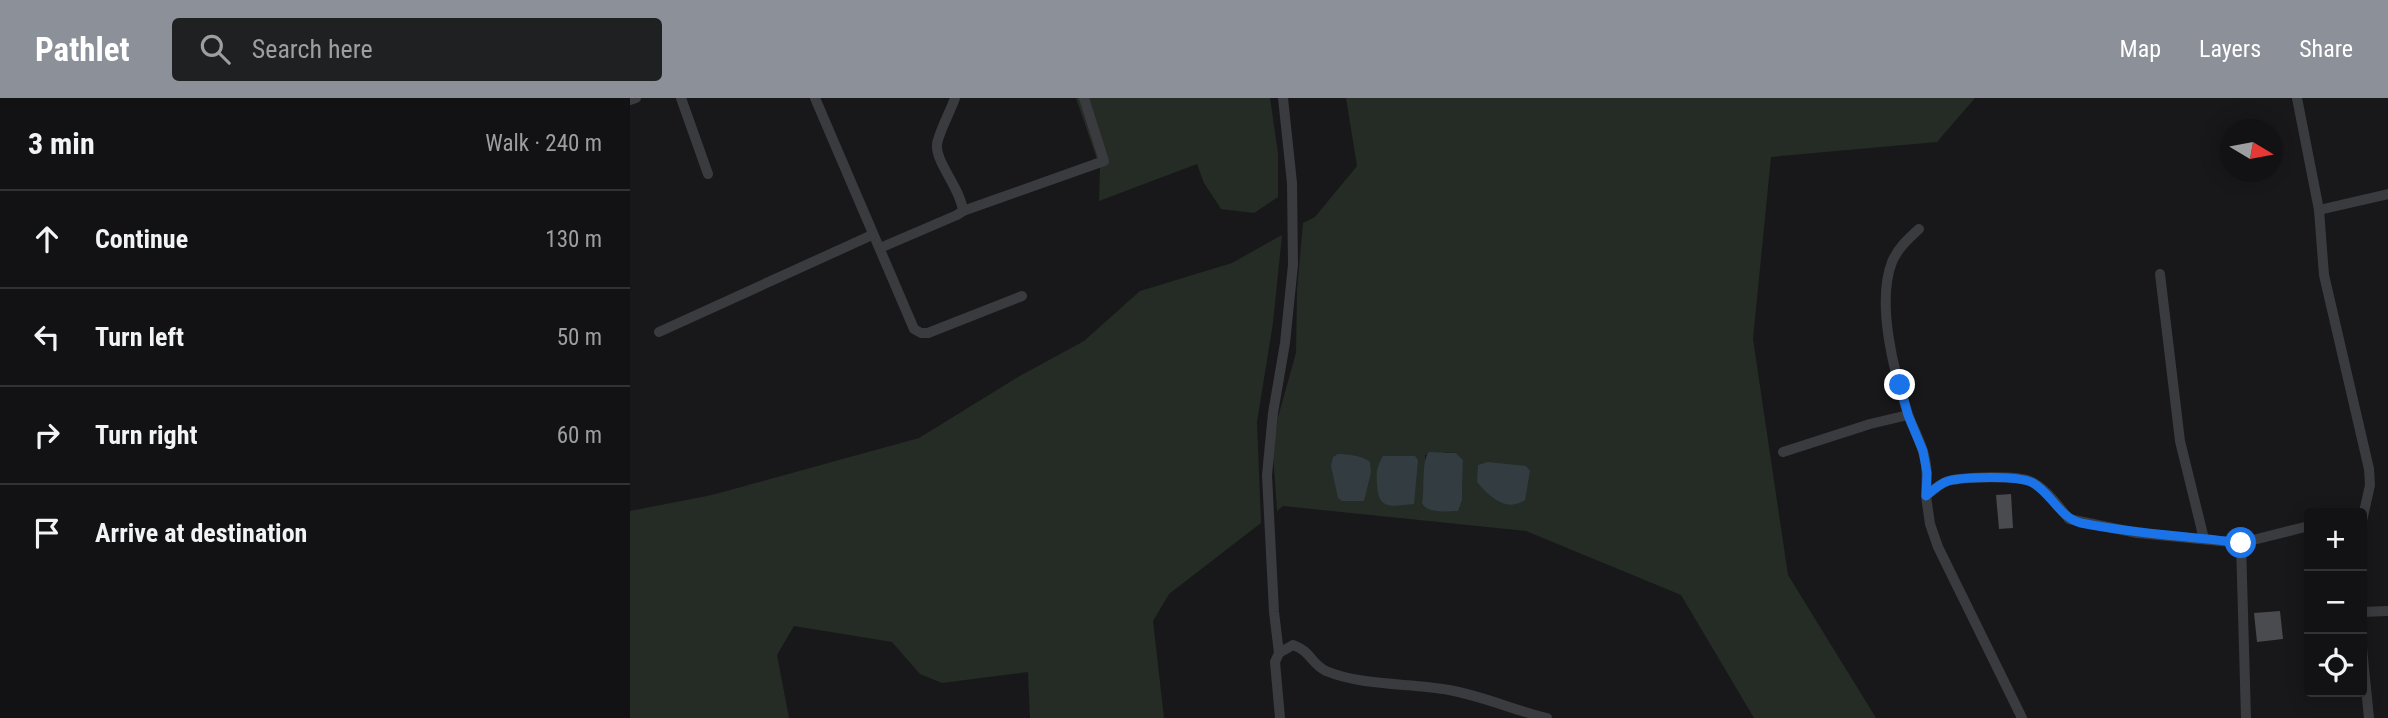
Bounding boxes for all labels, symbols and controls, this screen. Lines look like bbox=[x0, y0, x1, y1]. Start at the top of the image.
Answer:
search box bbox=[172, 18, 662, 81]
text: Pathlet bbox=[35, 30, 130, 69]
icon: search bbox=[196, 30, 234, 68]
text: Search here bbox=[252, 34, 373, 64]
text: Map bbox=[2120, 35, 2161, 63]
text: Layers bbox=[2199, 35, 2261, 63]
text: Share bbox=[2299, 35, 2353, 63]
north arrow bbox=[2220, 119, 2283, 182]
text: 3 min bbox=[28, 126, 95, 161]
text: Walk · 240 m bbox=[485, 130, 602, 157]
icon: ahead bbox=[28, 220, 66, 258]
text: Continue bbox=[95, 224, 188, 254]
text: 130 m bbox=[545, 226, 602, 253]
icon: left bbox=[28, 318, 66, 356]
text: Turn left bbox=[95, 322, 184, 352]
text: 50 m bbox=[557, 324, 602, 351]
route end bbox=[1884, 369, 1915, 400]
icon: right bbox=[28, 416, 66, 454]
text: Turn right bbox=[95, 420, 197, 450]
text: 60 m bbox=[557, 422, 602, 449]
map controls bbox=[2304, 508, 2367, 697]
button: + bbox=[2304, 508, 2367, 571]
icon: arrive bbox=[28, 514, 66, 552]
text: Arrive at destination bbox=[95, 518, 307, 548]
route start bbox=[2225, 527, 2256, 558]
button: − bbox=[2304, 571, 2367, 634]
button: locate bbox=[2304, 634, 2367, 697]

